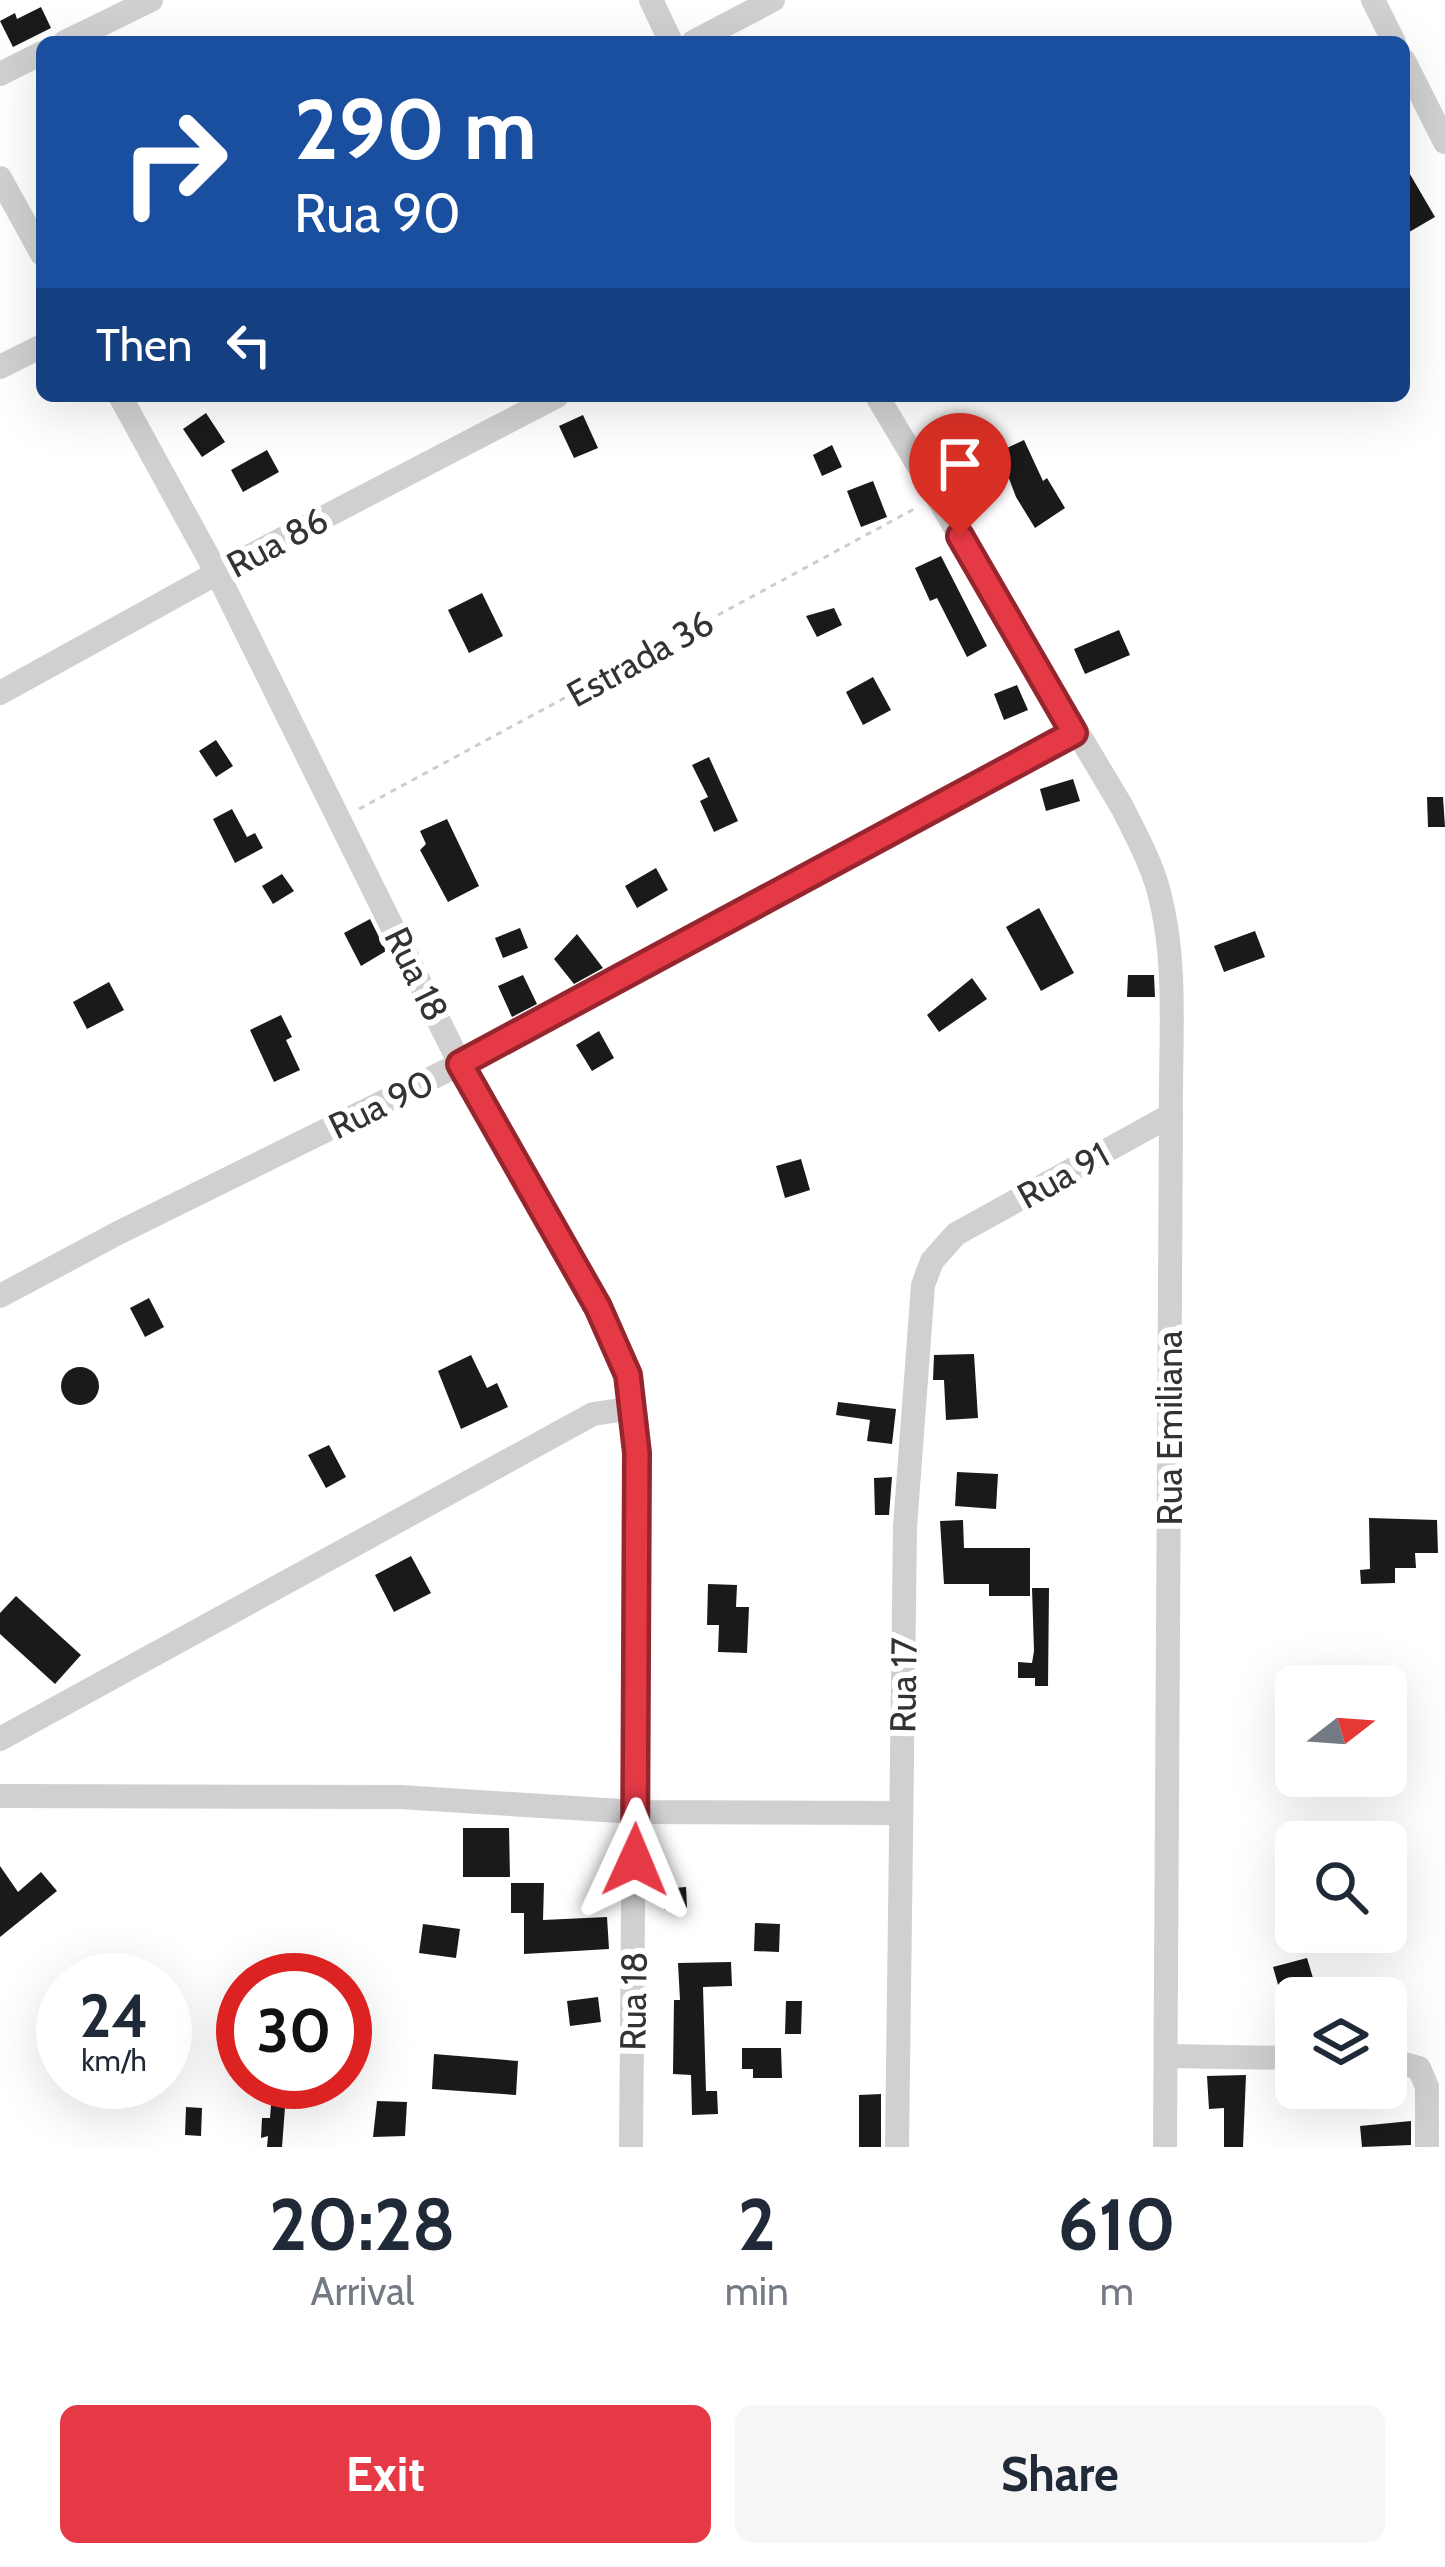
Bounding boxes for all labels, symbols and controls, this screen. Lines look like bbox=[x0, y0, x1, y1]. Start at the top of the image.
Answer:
text: 290 m bbox=[294, 78, 537, 180]
icon: right bbox=[96, 84, 252, 240]
text: Rua 90 bbox=[294, 180, 461, 246]
icon: left bbox=[216, 312, 282, 378]
text: Then bbox=[96, 318, 192, 372]
pin bbox=[909, 413, 1011, 536]
icon: arrive bbox=[927, 431, 993, 497]
street label: Rua 86 bbox=[219, 497, 335, 587]
street label: Estrada 36 bbox=[559, 600, 721, 716]
street label: Rua 18 bbox=[376, 920, 458, 1028]
street label: Rua 90 bbox=[321, 1060, 441, 1148]
street label: Rua 91 bbox=[1010, 1132, 1116, 1218]
street label: Rua Emiliana bbox=[1147, 1330, 1191, 1526]
street label: Rua 17 bbox=[880, 1637, 926, 1733]
north arrow bbox=[1275, 1665, 1407, 1797]
map controls bbox=[1275, 1665, 1407, 2109]
position arrow bbox=[572, 1797, 698, 1923]
button: search bbox=[1275, 1821, 1407, 1953]
street label: Rua 18 bbox=[610, 1951, 656, 2051]
speed limit sign: 30 bbox=[216, 1953, 372, 2109]
button: layers bbox=[1275, 1977, 1407, 2109]
text: 24 bbox=[80, 1979, 149, 2052]
text: km/h bbox=[81, 2042, 147, 2079]
text: 20:28 bbox=[269, 2181, 456, 2268]
text: 2 bbox=[738, 2181, 776, 2268]
text: 610 bbox=[1058, 2181, 1176, 2268]
text: Arrival bbox=[310, 2267, 414, 2315]
text: min bbox=[725, 2267, 789, 2315]
text: m bbox=[1100, 2267, 1134, 2315]
button: Exit bbox=[60, 2405, 711, 2543]
button: Share bbox=[735, 2405, 1385, 2543]

